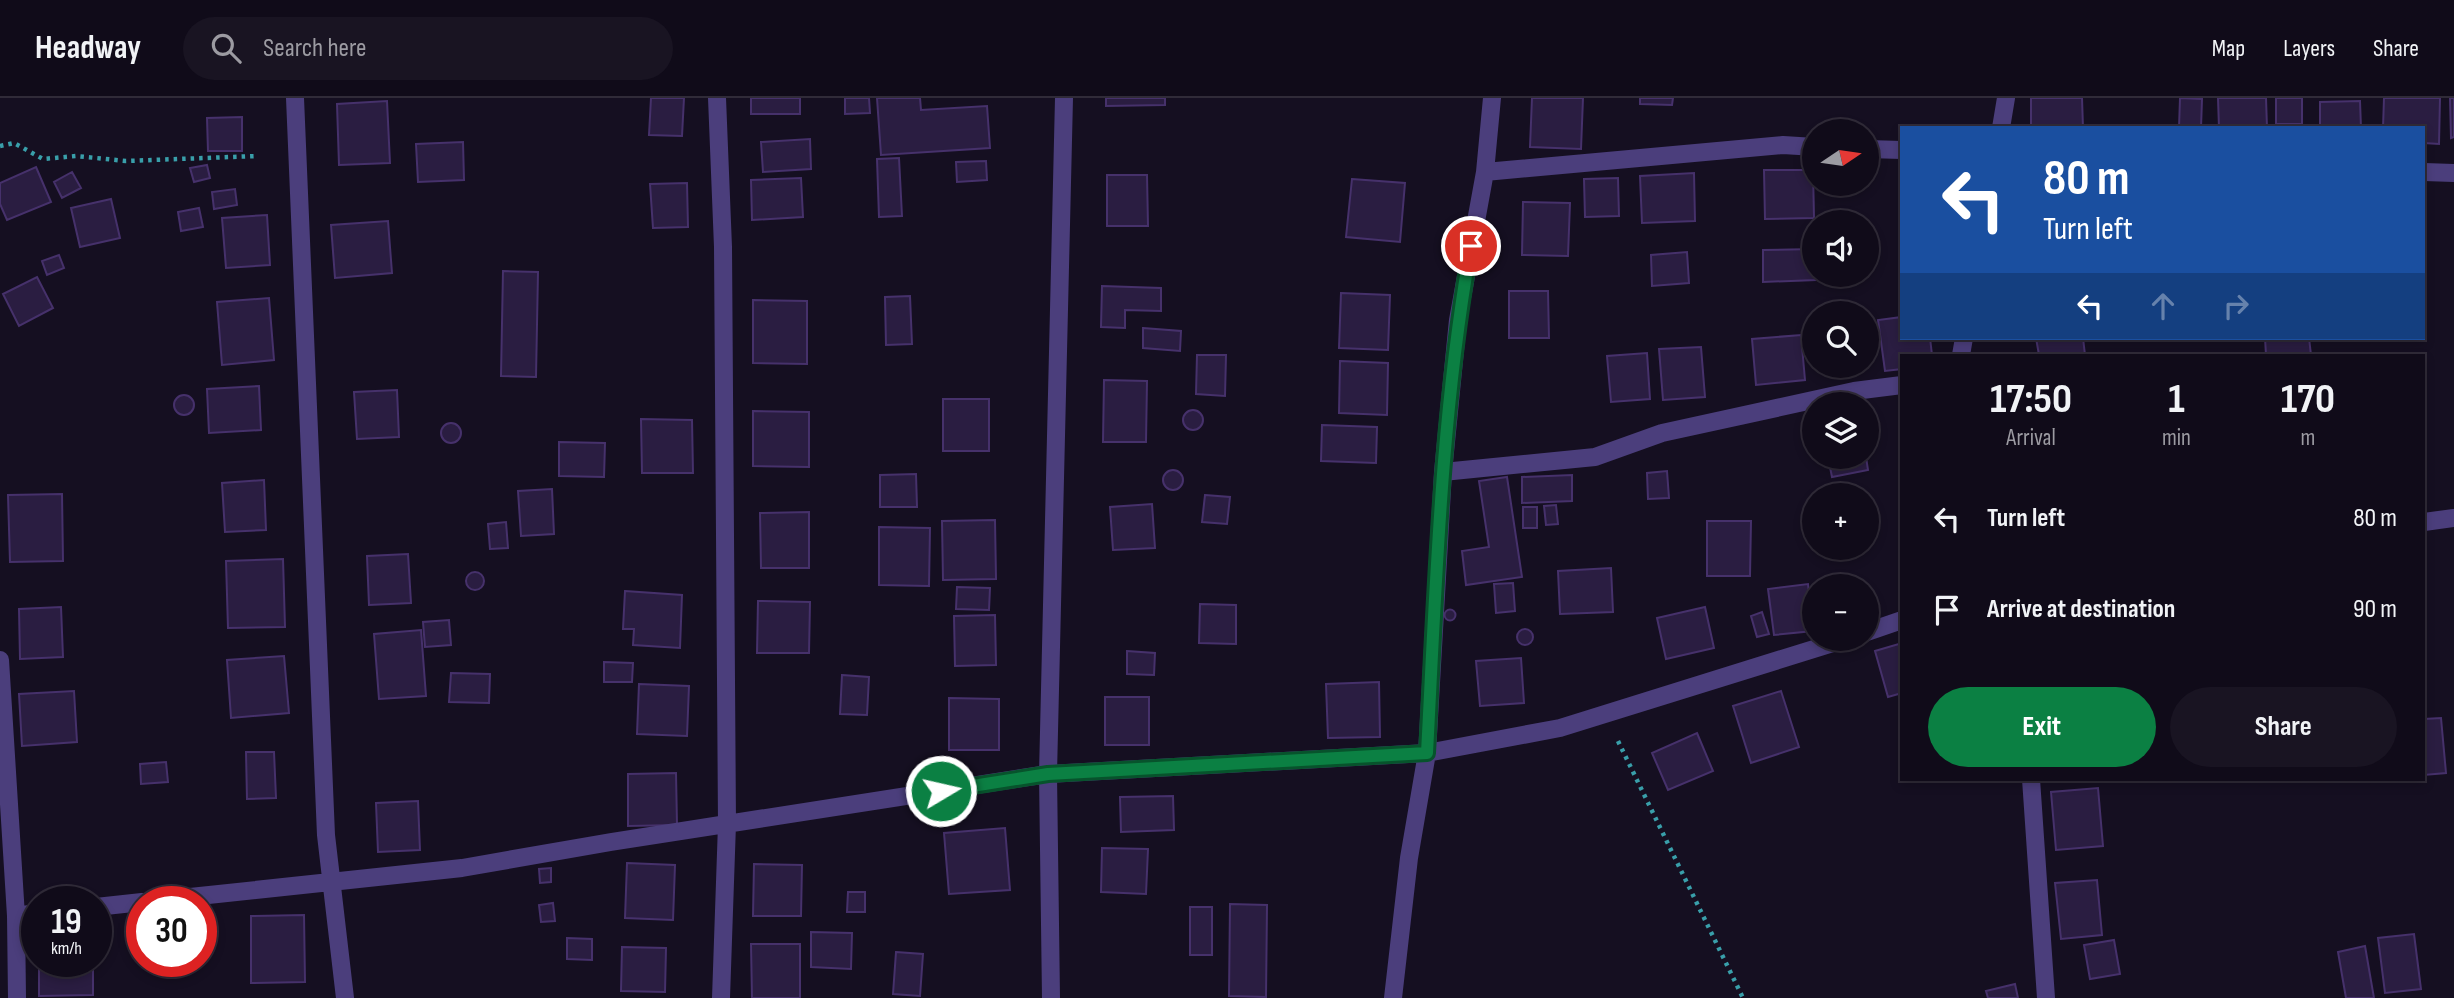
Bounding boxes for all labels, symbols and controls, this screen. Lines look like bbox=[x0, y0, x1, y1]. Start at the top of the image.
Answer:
search box bbox=[183, 17, 673, 80]
text: Headway bbox=[35, 28, 141, 68]
icon: search bbox=[207, 29, 245, 67]
text: Search here bbox=[263, 33, 366, 64]
text: Map bbox=[2212, 34, 2245, 63]
text: Layers bbox=[2283, 34, 2335, 63]
text: Share bbox=[2373, 34, 2419, 63]
north arrow bbox=[1802, 119, 1880, 196]
map controls bbox=[1802, 119, 1879, 651]
text: 80 m bbox=[2043, 150, 2130, 209]
icon: left bbox=[1928, 154, 2019, 245]
button: sound bbox=[1802, 210, 1879, 287]
text: Turn left bbox=[2043, 210, 2133, 249]
pin bbox=[1441, 216, 1501, 276]
icon: arrive bbox=[1452, 227, 1490, 265]
icon: left bbox=[2071, 287, 2109, 325]
icon: ahead bbox=[2144, 287, 2182, 325]
icon: right bbox=[2217, 287, 2255, 325]
button: search bbox=[1802, 301, 1879, 378]
text: 17:50 bbox=[1990, 374, 2072, 425]
text: 1 bbox=[2168, 374, 2185, 425]
text: 170 bbox=[2281, 374, 2335, 425]
button: layers bbox=[1802, 392, 1879, 469]
text: Arrival bbox=[2006, 424, 2056, 452]
text: min bbox=[2162, 424, 2191, 452]
text: m bbox=[2301, 424, 2315, 452]
button: + bbox=[1802, 483, 1879, 560]
icon: left bbox=[1928, 500, 1966, 538]
text: Turn left bbox=[1987, 503, 2065, 534]
text: 80 m bbox=[2353, 503, 2397, 534]
button: − bbox=[1802, 574, 1879, 651]
icon: arrive bbox=[1928, 591, 1966, 629]
text: Arrive at destination bbox=[1987, 594, 2175, 625]
text: 90 m bbox=[2353, 594, 2397, 625]
button: Exit bbox=[1928, 687, 2156, 767]
button: Share bbox=[2170, 687, 2397, 767]
position arrow bbox=[904, 754, 978, 828]
speed limit sign: 30 bbox=[126, 886, 217, 977]
text: 19 bbox=[51, 901, 82, 944]
text: km/h bbox=[51, 938, 82, 959]

